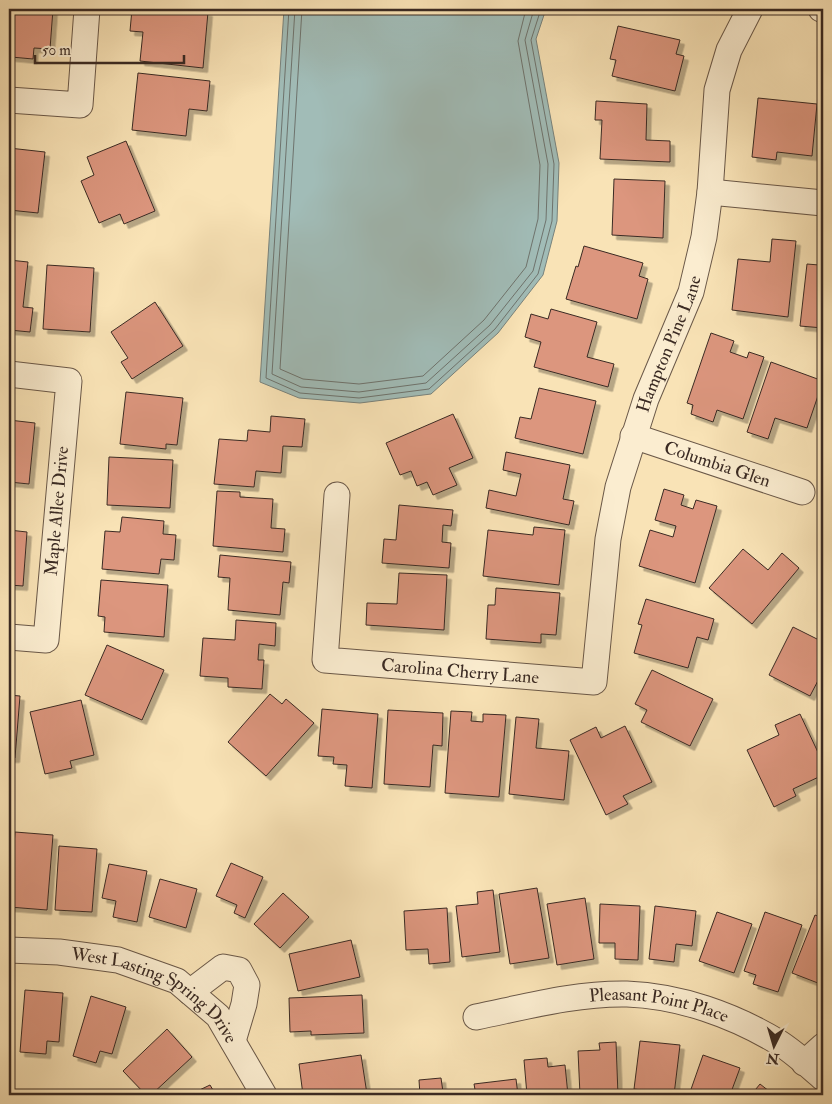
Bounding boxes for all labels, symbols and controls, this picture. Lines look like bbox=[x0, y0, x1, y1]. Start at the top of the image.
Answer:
scale bar bbox=[35, 32, 184, 64]
text: 50 m bbox=[42, 41, 71, 60]
street label: Hampton Pine Lane bbox=[631, 273, 706, 415]
street label: Columbia Glen bbox=[661, 436, 774, 492]
street label: Maple Allee Drive bbox=[40, 445, 74, 577]
street label: Carolina Cherry Lane bbox=[380, 653, 540, 689]
street label: West Lasting Spring Drive bbox=[69, 942, 243, 1048]
street label: Pleasant Point Place bbox=[588, 982, 733, 1028]
north arrow bbox=[750, 1022, 800, 1072]
text: N bbox=[765, 1049, 781, 1068]

